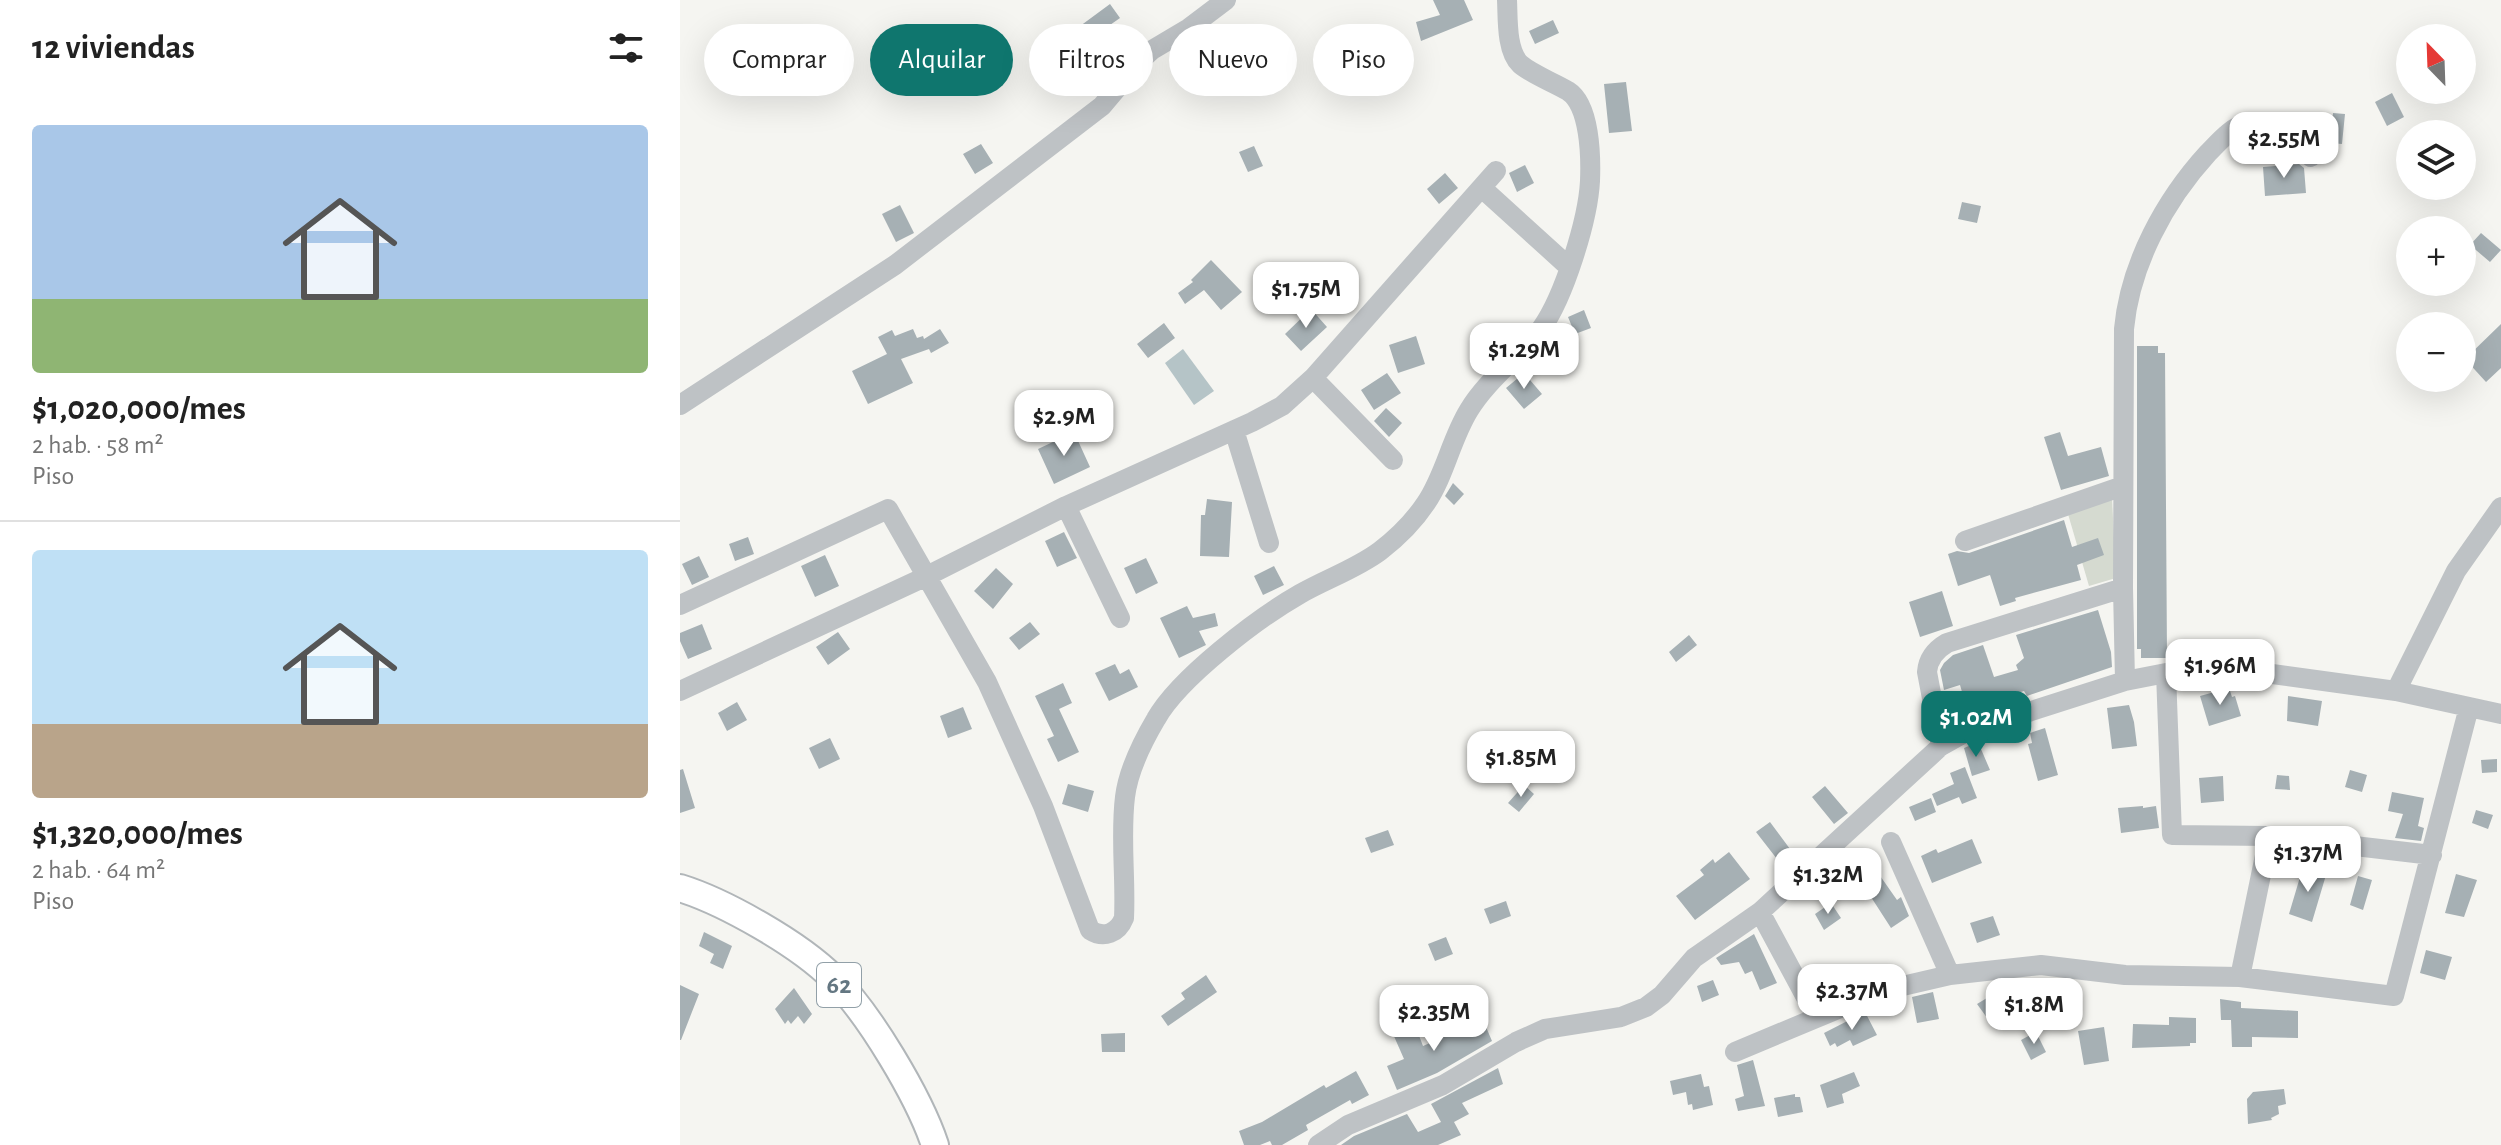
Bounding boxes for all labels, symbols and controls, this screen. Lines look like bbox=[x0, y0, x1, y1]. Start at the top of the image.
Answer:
chip: Comprar bbox=[704, 24, 854, 96]
chip: Alquilar bbox=[870, 24, 1013, 96]
chip: Filtros bbox=[1029, 24, 1153, 96]
chip: Nuevo bbox=[1169, 24, 1297, 96]
chip: Piso bbox=[1313, 24, 1414, 96]
north arrow bbox=[2396, 24, 2476, 104]
map controls bbox=[2396, 24, 2476, 392]
icon: filters bbox=[604, 26, 648, 70]
text: 12 viviendas bbox=[32, 31, 195, 65]
pin: $2.55M bbox=[2219, 112, 2349, 180]
button: layers bbox=[2396, 120, 2476, 200]
text: $2.55M bbox=[2247, 125, 2321, 151]
icon: home bbox=[268, 177, 412, 321]
button: + bbox=[2396, 216, 2476, 296]
pin: $1.75M bbox=[1241, 262, 1371, 330]
text: $1.75M bbox=[1271, 275, 1341, 301]
button: − bbox=[2396, 312, 2476, 392]
pin: $1.29M bbox=[1459, 323, 1589, 391]
text: $1.29M bbox=[1488, 336, 1560, 362]
pin: $2.9M bbox=[1008, 390, 1120, 458]
text: $1,020,000/mes bbox=[32, 392, 246, 426]
text: $2.9M bbox=[1032, 403, 1096, 429]
text: 2 hab. · 58 m² bbox=[32, 432, 164, 458]
text: Piso bbox=[32, 463, 74, 489]
icon: home bbox=[268, 602, 412, 746]
pin: $1.96M bbox=[2155, 639, 2285, 707]
text: $1.96M bbox=[2184, 652, 2256, 678]
pin: $1.02M bbox=[1911, 691, 2041, 759]
text: $1.02M bbox=[1939, 704, 2013, 730]
pin: $1.85M bbox=[1456, 731, 1586, 799]
text: $1.85M bbox=[1485, 744, 1557, 770]
text: $1,320,000/mes bbox=[32, 817, 243, 851]
pin: $1.37M bbox=[2243, 826, 2373, 894]
text: $1.37M bbox=[2273, 839, 2343, 865]
pin: $1.32M bbox=[1763, 848, 1893, 916]
text: 2 hab. · 64 m² bbox=[32, 857, 165, 883]
text: $1.32M bbox=[1792, 861, 1864, 887]
text: Piso bbox=[32, 888, 74, 914]
road number: 62 bbox=[817, 963, 861, 1007]
pin: $2.37M bbox=[1787, 964, 1917, 1032]
text: $2.37M bbox=[1815, 977, 1889, 1003]
pin: $1.8M bbox=[1978, 978, 2090, 1046]
pin: $2.35M bbox=[1369, 985, 1499, 1053]
text: $1.8M bbox=[2004, 991, 2064, 1017]
text: $2.35M bbox=[1397, 998, 1471, 1024]

